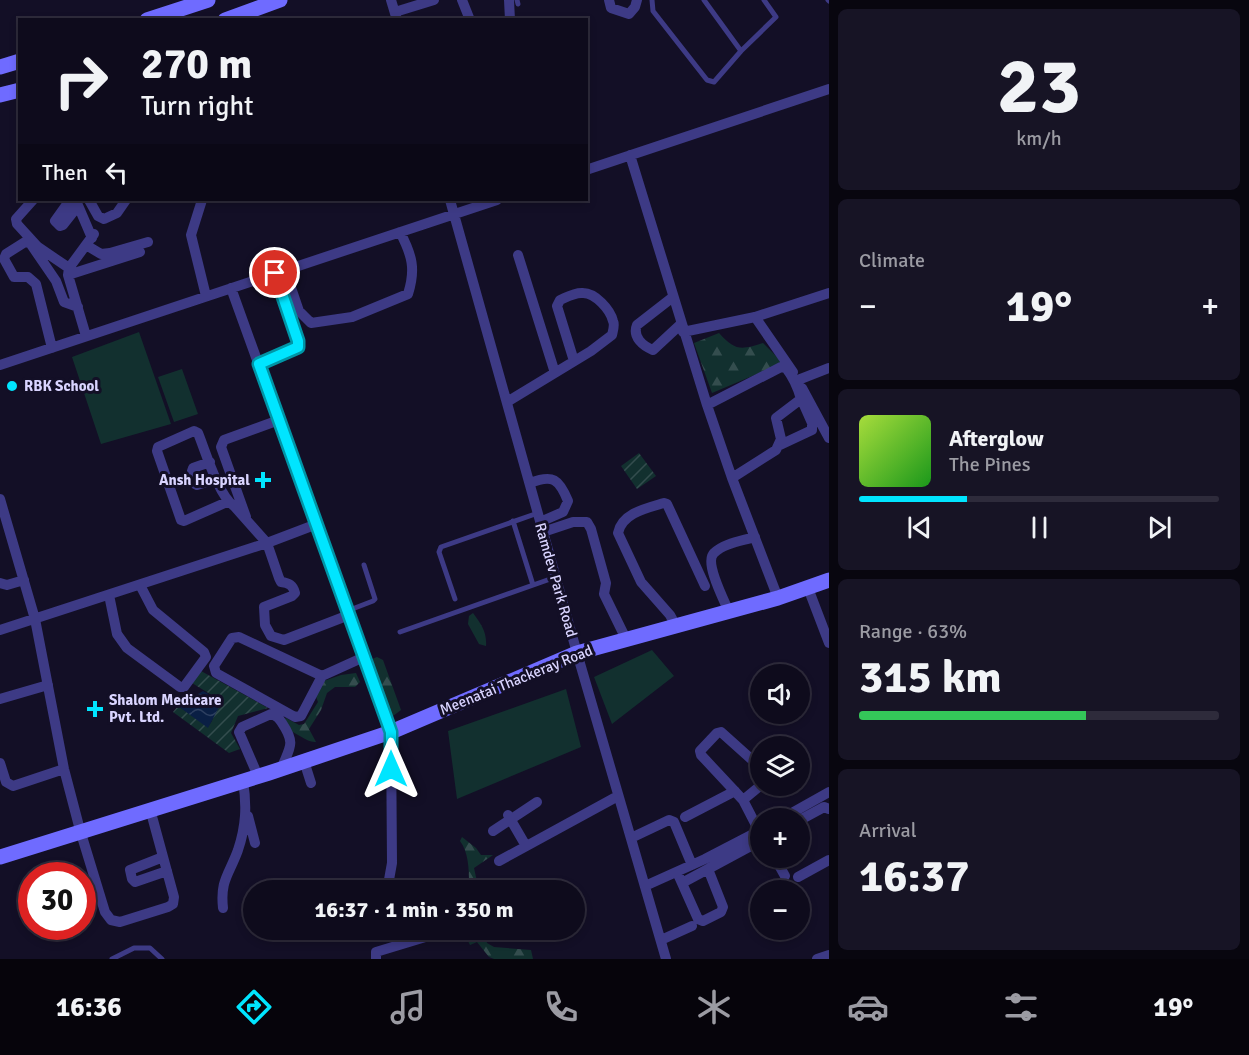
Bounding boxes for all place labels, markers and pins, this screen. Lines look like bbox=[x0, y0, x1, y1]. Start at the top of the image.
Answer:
pin bbox=[249, 247, 300, 298]
place label: RBK School bbox=[24, 377, 99, 395]
marker: RBK School bbox=[5, 379, 19, 393]
place label: Ansh Hospital bbox=[159, 471, 250, 489]
marker: Ansh Hospital bbox=[254, 471, 272, 489]
place label: Shalom Medicare Pvt. Ltd. bbox=[109, 691, 221, 726]
marker: Shalom Medicare Pvt. Ltd. bbox=[86, 700, 104, 718]

